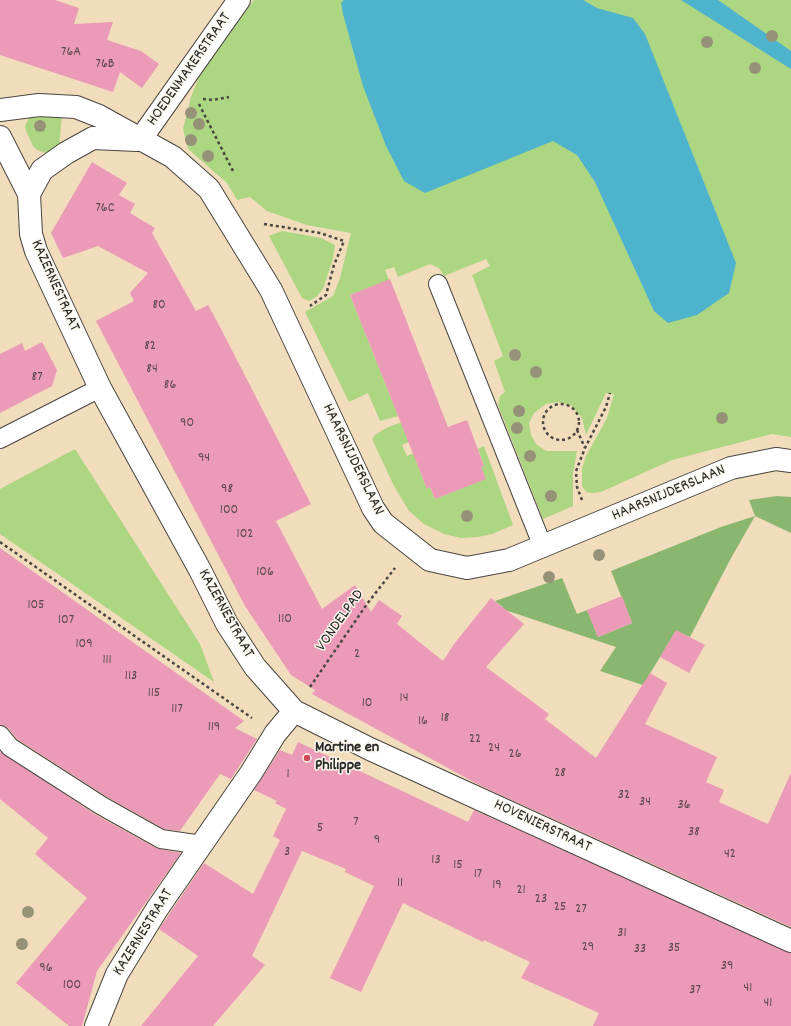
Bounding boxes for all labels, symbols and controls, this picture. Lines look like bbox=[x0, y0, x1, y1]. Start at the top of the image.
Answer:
street label: HOEDENMAKERSTRAAT bbox=[144, 10, 236, 130]
house number: 76A bbox=[61, 45, 81, 61]
house number: 76B bbox=[96, 57, 114, 73]
house number: 76C bbox=[95, 201, 115, 217]
street label: KAZERNESTRAAT bbox=[25, 237, 83, 335]
house number: 80 bbox=[152, 298, 166, 314]
house number: 82 bbox=[144, 339, 156, 355]
house number: 84 bbox=[146, 362, 158, 378]
house number: 87 bbox=[32, 370, 42, 386]
house number: 86 bbox=[164, 378, 176, 394]
street label: HAARSNIJDERSLAAN bbox=[317, 401, 387, 519]
house number: 90 bbox=[180, 416, 194, 432]
house number: 94 bbox=[198, 451, 210, 467]
street label: HAARSNIJDERSLAAN bbox=[609, 461, 729, 527]
house number: 98 bbox=[221, 482, 233, 498]
house number: 100 bbox=[220, 503, 238, 519]
house number: 102 bbox=[237, 527, 253, 543]
house number: 106 bbox=[256, 565, 274, 581]
street label: KAZERNESTRAAT bbox=[193, 566, 257, 662]
street label: VONDELPAD bbox=[313, 586, 369, 656]
house number: 105 bbox=[27, 598, 45, 614]
house number: 110 bbox=[278, 612, 292, 628]
house number: 107 bbox=[58, 613, 74, 629]
house number: 109 bbox=[75, 637, 93, 653]
house number: 2 bbox=[354, 647, 360, 663]
house number: 111 bbox=[102, 653, 112, 669]
house number: 113 bbox=[125, 669, 137, 685]
house number: 115 bbox=[148, 686, 160, 702]
house number: 14 bbox=[400, 691, 408, 707]
house number: 10 bbox=[362, 696, 372, 712]
house number: 117 bbox=[171, 702, 183, 718]
house number: 18 bbox=[441, 711, 449, 727]
house number: 16 bbox=[418, 714, 428, 730]
house number: 119 bbox=[208, 720, 220, 736]
house number: 22 bbox=[469, 732, 481, 748]
place label: Martine en Philippe bbox=[315, 739, 379, 777]
house number: 24 bbox=[488, 741, 500, 757]
house number: 26 bbox=[509, 747, 521, 763]
marker: Martine en Philippe bbox=[302, 753, 312, 763]
house number: 28 bbox=[554, 766, 566, 782]
house number: 1 bbox=[286, 767, 290, 783]
house number: 32 bbox=[618, 788, 630, 804]
house number: 34 bbox=[639, 795, 651, 811]
street label: HOVENIERSTRAAT bbox=[490, 796, 594, 858]
house number: 36 bbox=[677, 798, 691, 814]
house number: 7 bbox=[353, 815, 359, 831]
house number: 5 bbox=[317, 821, 323, 837]
house number: 38 bbox=[688, 825, 700, 841]
house number: 9 bbox=[374, 833, 380, 849]
house number: 3 bbox=[284, 845, 290, 861]
house number: 42 bbox=[724, 847, 736, 863]
house number: 13 bbox=[431, 853, 441, 869]
house number: 15 bbox=[453, 858, 463, 874]
house number: 17 bbox=[474, 867, 482, 883]
house number: 11 bbox=[397, 876, 403, 892]
house number: 19 bbox=[492, 878, 502, 894]
house number: 21 bbox=[516, 883, 526, 899]
street label: KAZERNESTRAAT bbox=[110, 886, 178, 980]
house number: 23 bbox=[535, 892, 547, 908]
house number: 25 bbox=[554, 900, 566, 916]
house number: 27 bbox=[575, 902, 587, 918]
house number: 31 bbox=[617, 926, 627, 942]
house number: 29 bbox=[582, 940, 594, 956]
house number: 35 bbox=[668, 941, 680, 957]
house number: 33 bbox=[634, 942, 646, 958]
house number: 39 bbox=[721, 959, 733, 975]
house number: 96 bbox=[39, 961, 53, 977]
house number: 100 bbox=[63, 978, 81, 994]
house number: 41 bbox=[744, 981, 752, 997]
house number: 37 bbox=[689, 983, 701, 999]
house number: 41 bbox=[764, 996, 772, 1012]

